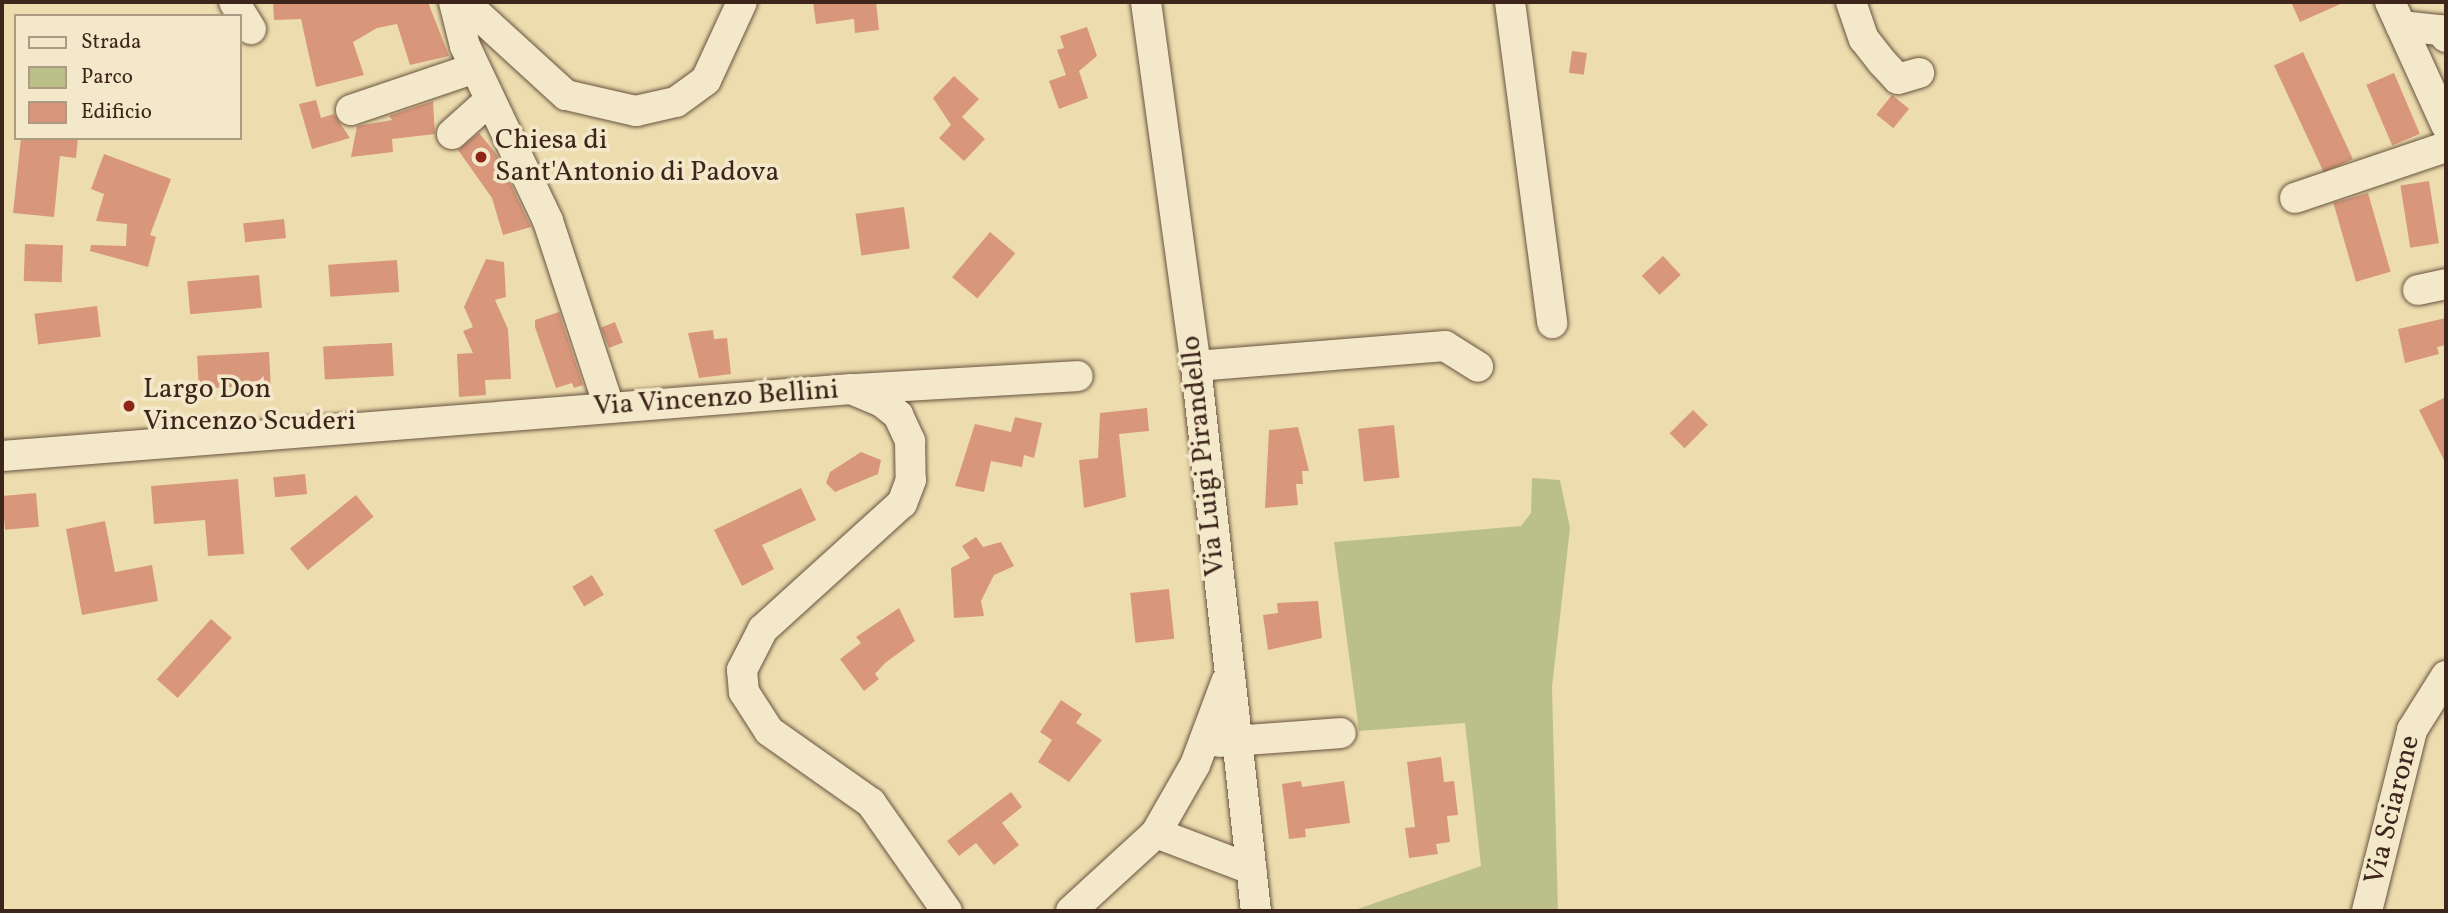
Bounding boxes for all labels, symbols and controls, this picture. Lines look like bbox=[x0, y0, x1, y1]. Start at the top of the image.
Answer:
legend bbox=[14, 14, 242, 140]
text: Strada bbox=[81, 28, 142, 57]
text: Parco bbox=[81, 63, 133, 92]
text: Edificio bbox=[81, 98, 152, 127]
place label: Chiesa di Sant'Antonio di Padova bbox=[495, 124, 779, 190]
marker: Chiesa di Sant'Antonio di Padova bbox=[473, 149, 489, 165]
street label: Via Luigi Pirandello bbox=[1175, 334, 1233, 578]
place label: Largo Don Vincenzo Scuderi bbox=[143, 373, 356, 439]
street label: Via Vincenzo Bellini bbox=[592, 374, 840, 424]
marker: Largo Don Vincenzo Scuderi bbox=[121, 398, 137, 414]
street label: Via Sciarone bbox=[2358, 732, 2428, 888]

